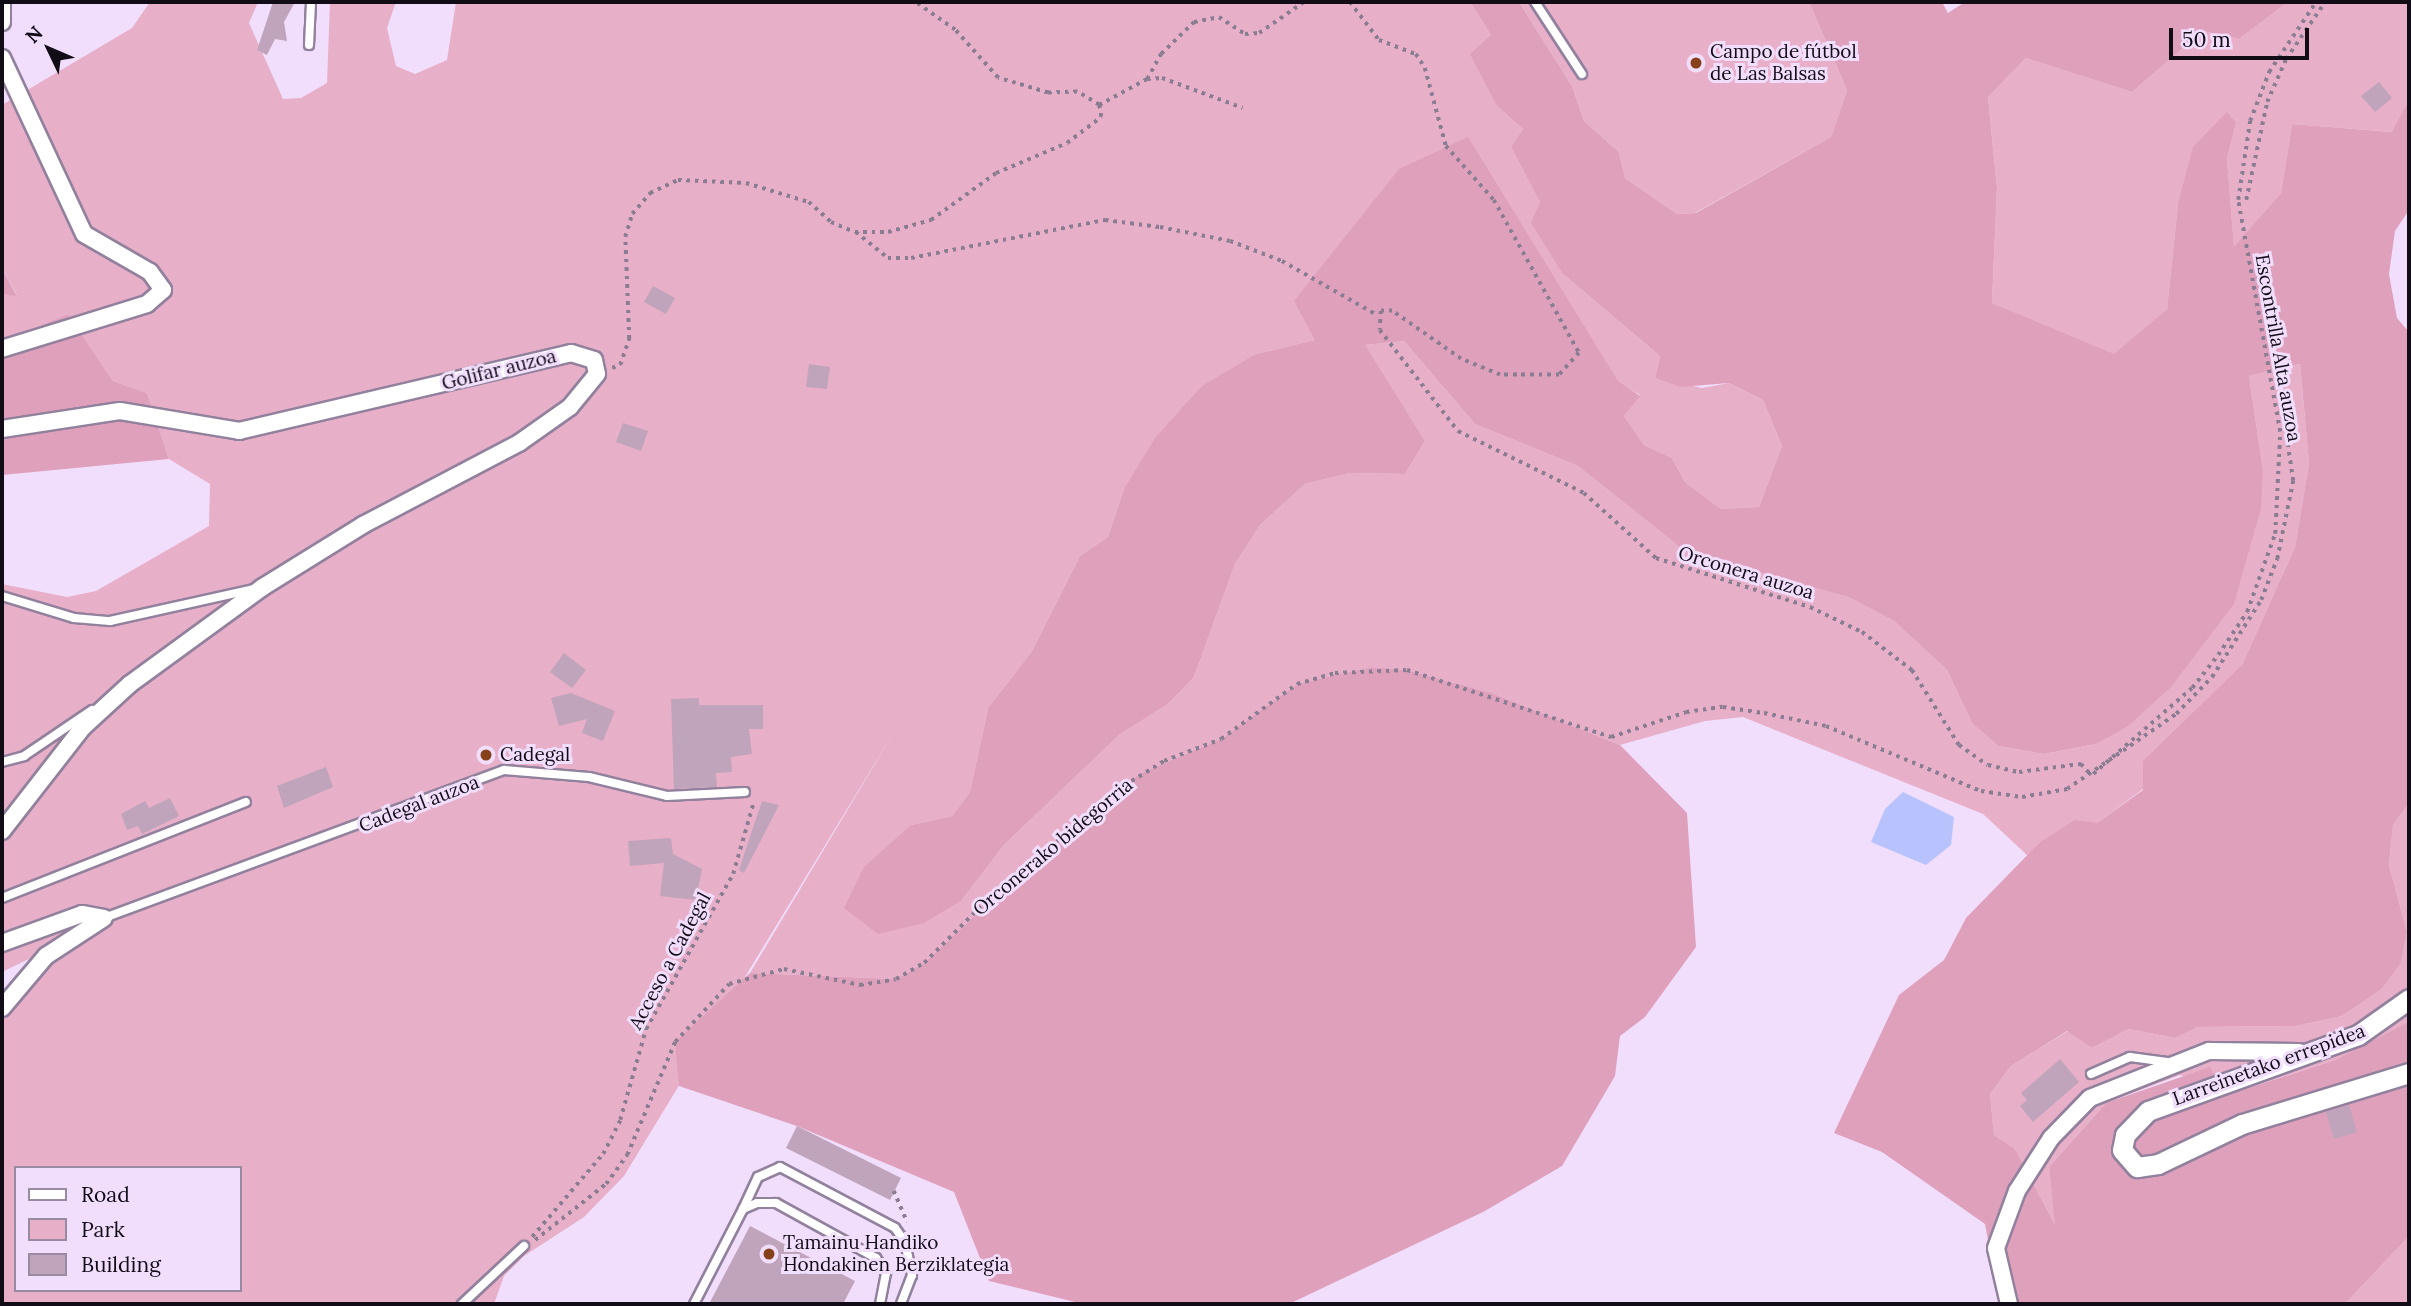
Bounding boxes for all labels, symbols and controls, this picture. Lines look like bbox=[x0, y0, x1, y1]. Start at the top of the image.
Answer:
north arrow bbox=[14, 14, 84, 84]
scale bar bbox=[2173, 14, 2313, 58]
text: N bbox=[20, 21, 48, 48]
text: 50 m bbox=[2182, 26, 2231, 53]
place label: Campo de fútbol de Las Balsas bbox=[1710, 41, 1857, 85]
marker: Campo de fútbol de Las Balsas bbox=[1688, 55, 1704, 71]
street label: Escontrilla Alta auzoa bbox=[2250, 253, 2306, 443]
street label: Golifar auzoa bbox=[439, 345, 559, 395]
street label: Orconera auzoa bbox=[1675, 542, 1817, 604]
place label: Cadegal bbox=[500, 744, 570, 766]
marker: Cadegal bbox=[478, 747, 494, 763]
street label: Cadegal auzoa bbox=[356, 771, 482, 837]
street label: Orconerako bidegorria bbox=[969, 774, 1137, 920]
street label: Acceso a Cadegal bbox=[624, 888, 716, 1034]
street label: Larreinetako errepidea bbox=[2170, 1020, 2368, 1110]
legend bbox=[14, 1166, 242, 1292]
text: Road bbox=[81, 1181, 130, 1208]
text: Park bbox=[81, 1216, 125, 1243]
place label: Tamainu Handiko Hondakinen Berziklategia bbox=[783, 1232, 1009, 1276]
marker: Tamainu Handiko Hondakinen Berziklategia bbox=[761, 1246, 777, 1262]
text: Building bbox=[81, 1251, 161, 1278]

